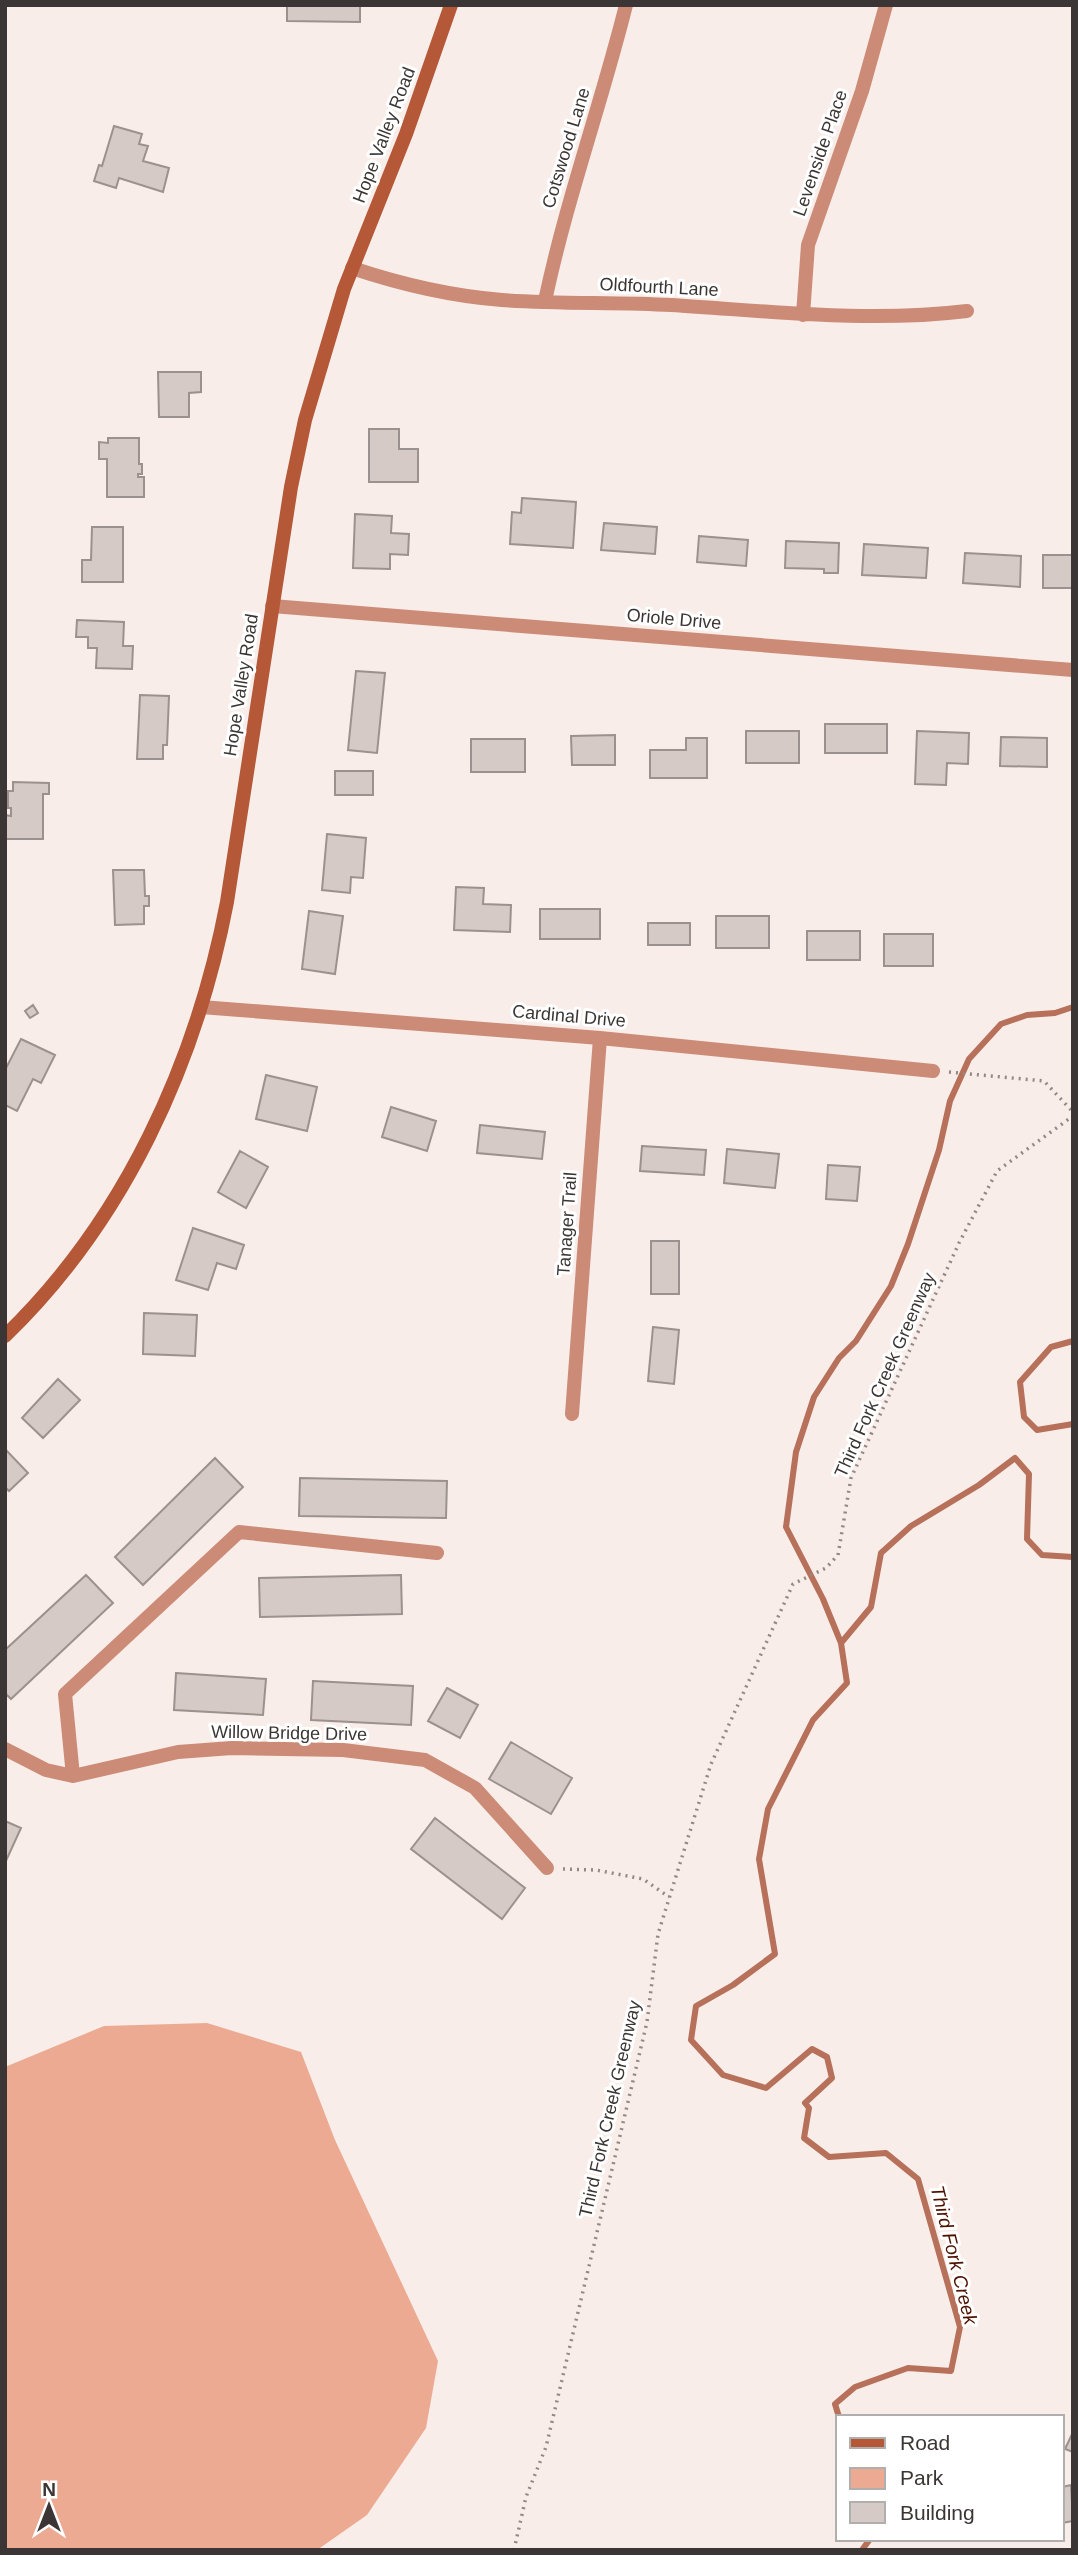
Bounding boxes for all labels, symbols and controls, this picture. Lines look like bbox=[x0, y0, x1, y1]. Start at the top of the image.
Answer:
street label: Hope Valley Road bbox=[349, 64, 419, 206]
street label: Cotswood Lane bbox=[538, 85, 594, 211]
street label: Levenside Place bbox=[789, 87, 851, 219]
street label: Oldfourth Lane bbox=[599, 274, 719, 300]
street label: Oriole Drive bbox=[626, 605, 722, 633]
street label: Hope Valley Road bbox=[220, 612, 262, 758]
street label: Cardinal Drive bbox=[511, 1001, 627, 1031]
street label: Tanager Trail bbox=[553, 1171, 581, 1277]
street label: Third Fork Creek Greenway bbox=[831, 1269, 939, 1481]
street label: Willow Bridge Drive bbox=[211, 1722, 367, 1744]
street label: Third Fork Creek Greenway bbox=[575, 1999, 645, 2219]
water label: Third Fork Creek bbox=[927, 2183, 982, 2328]
legend bbox=[836, 2415, 1064, 2541]
text: Road bbox=[900, 2431, 950, 2454]
text: Park bbox=[900, 2466, 944, 2489]
north arrow bbox=[14, 2471, 84, 2541]
text: N bbox=[42, 2479, 56, 2500]
text: Building bbox=[900, 2501, 975, 2524]

